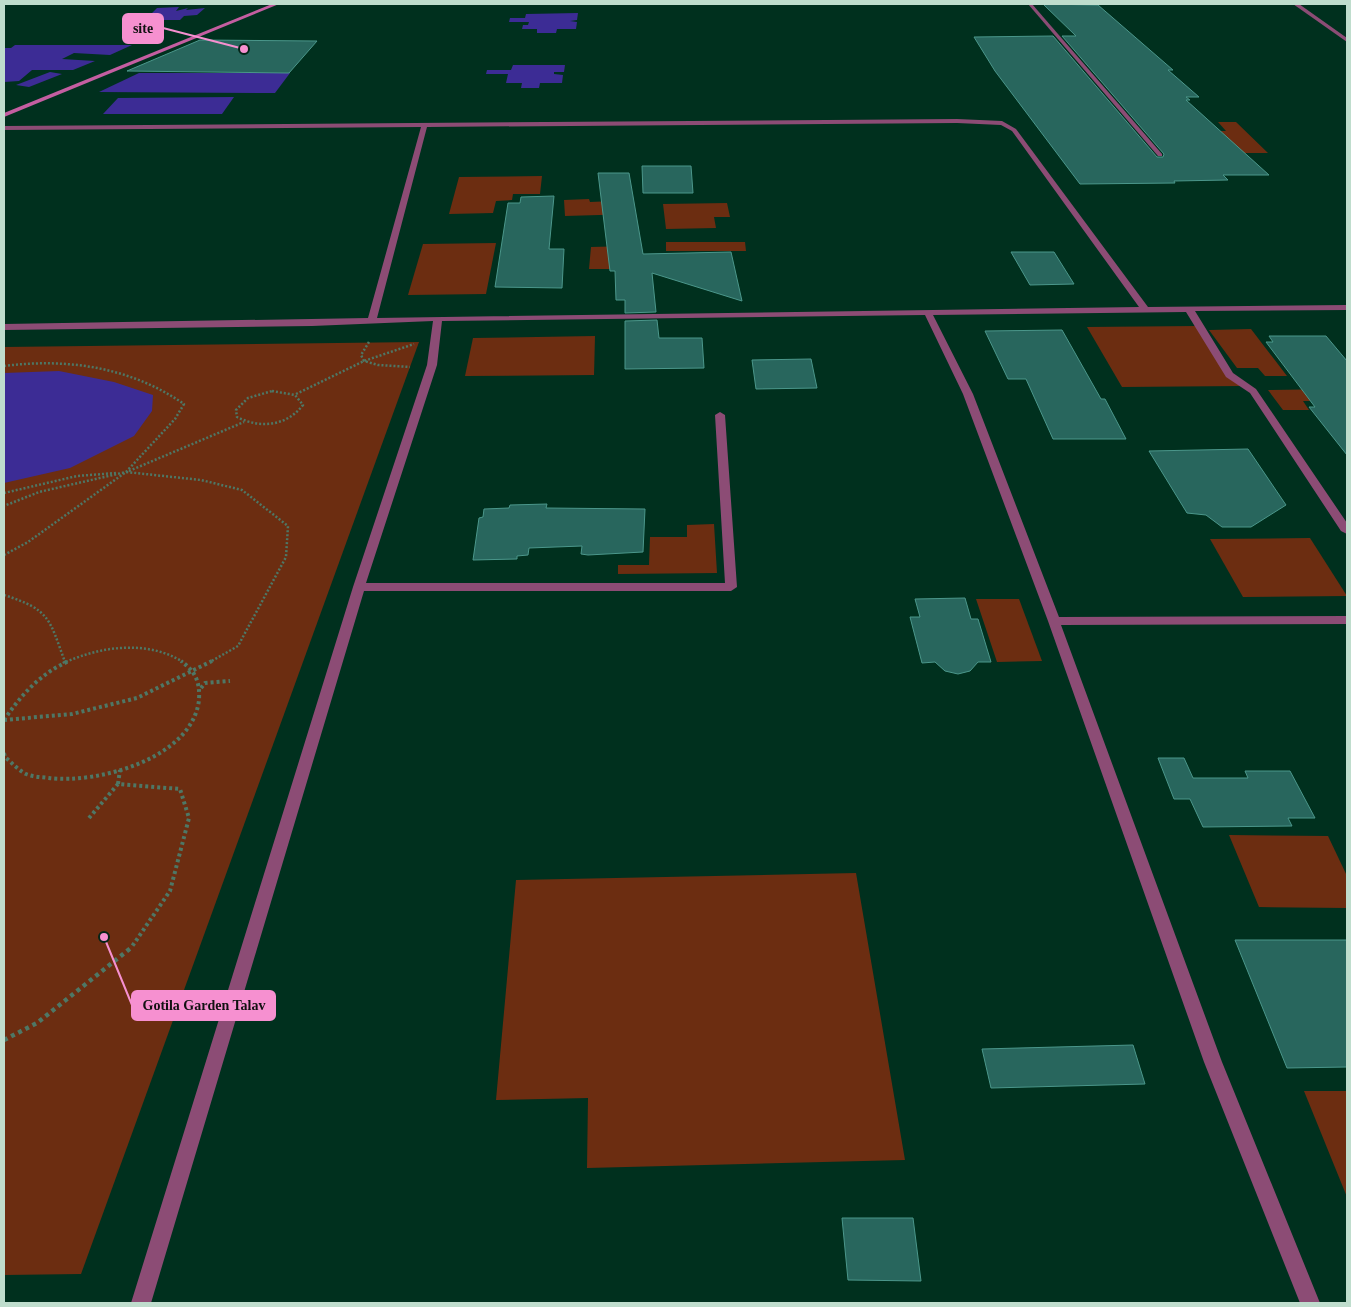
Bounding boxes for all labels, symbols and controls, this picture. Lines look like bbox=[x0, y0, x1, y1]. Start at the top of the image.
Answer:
callout: site bbox=[123, 14, 163, 43]
text: site bbox=[133, 21, 153, 36]
callout: Gotila Garden Talav bbox=[132, 991, 275, 1020]
text: Gotila Garden Talav bbox=[143, 998, 265, 1013]

